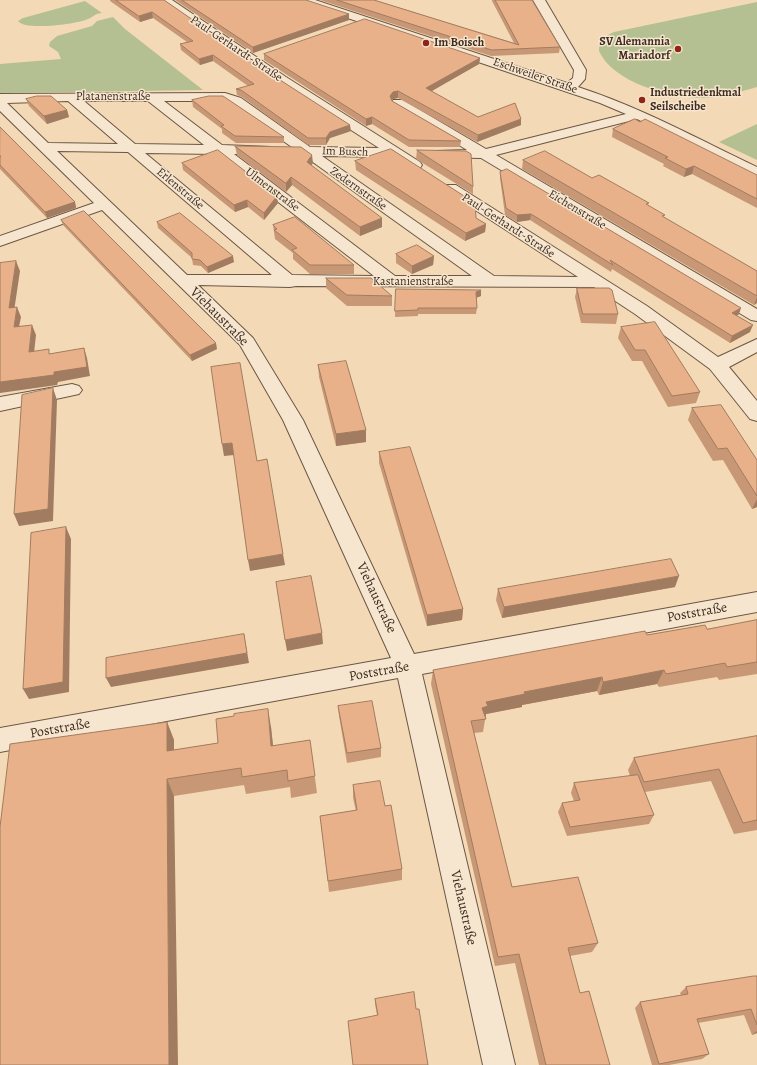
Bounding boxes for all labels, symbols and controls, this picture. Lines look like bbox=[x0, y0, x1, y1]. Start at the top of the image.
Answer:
street label: Paul-Gerhardt-Straße bbox=[187, 13, 285, 85]
place label: SV Alemannia Mariadorf bbox=[599, 35, 670, 63]
place label: Im Boisch bbox=[434, 36, 484, 50]
marker: Im Boisch bbox=[421, 38, 431, 48]
marker: SV Alemannia Mariadorf bbox=[673, 44, 683, 54]
street label: Eschweiler Straße bbox=[491, 55, 579, 97]
place label: Industriedenkmal Seilscheibe bbox=[650, 86, 741, 114]
street label: Platanenstraße bbox=[76, 90, 150, 104]
marker: Industriedenkmal Seilscheibe bbox=[637, 95, 647, 105]
street label: Im Busch bbox=[321, 144, 369, 160]
street label: Zedernstraße bbox=[327, 164, 389, 214]
street label: Erlenstraße bbox=[153, 165, 207, 213]
street label: Ulmenstraße bbox=[242, 165, 302, 215]
street label: Eichenstraße bbox=[545, 187, 609, 233]
street label: Paul-Gerhardt-Straße bbox=[459, 191, 557, 261]
street label: Kastanienstraße bbox=[373, 275, 453, 289]
street label: Viehaustraße bbox=[186, 284, 252, 350]
street label: Viehaustraße bbox=[352, 560, 400, 636]
street label: Poststraße bbox=[666, 599, 728, 627]
street label: Poststraße bbox=[348, 658, 410, 686]
street label: Poststraße bbox=[29, 715, 91, 743]
street label: Viehaustraße bbox=[446, 869, 480, 947]

